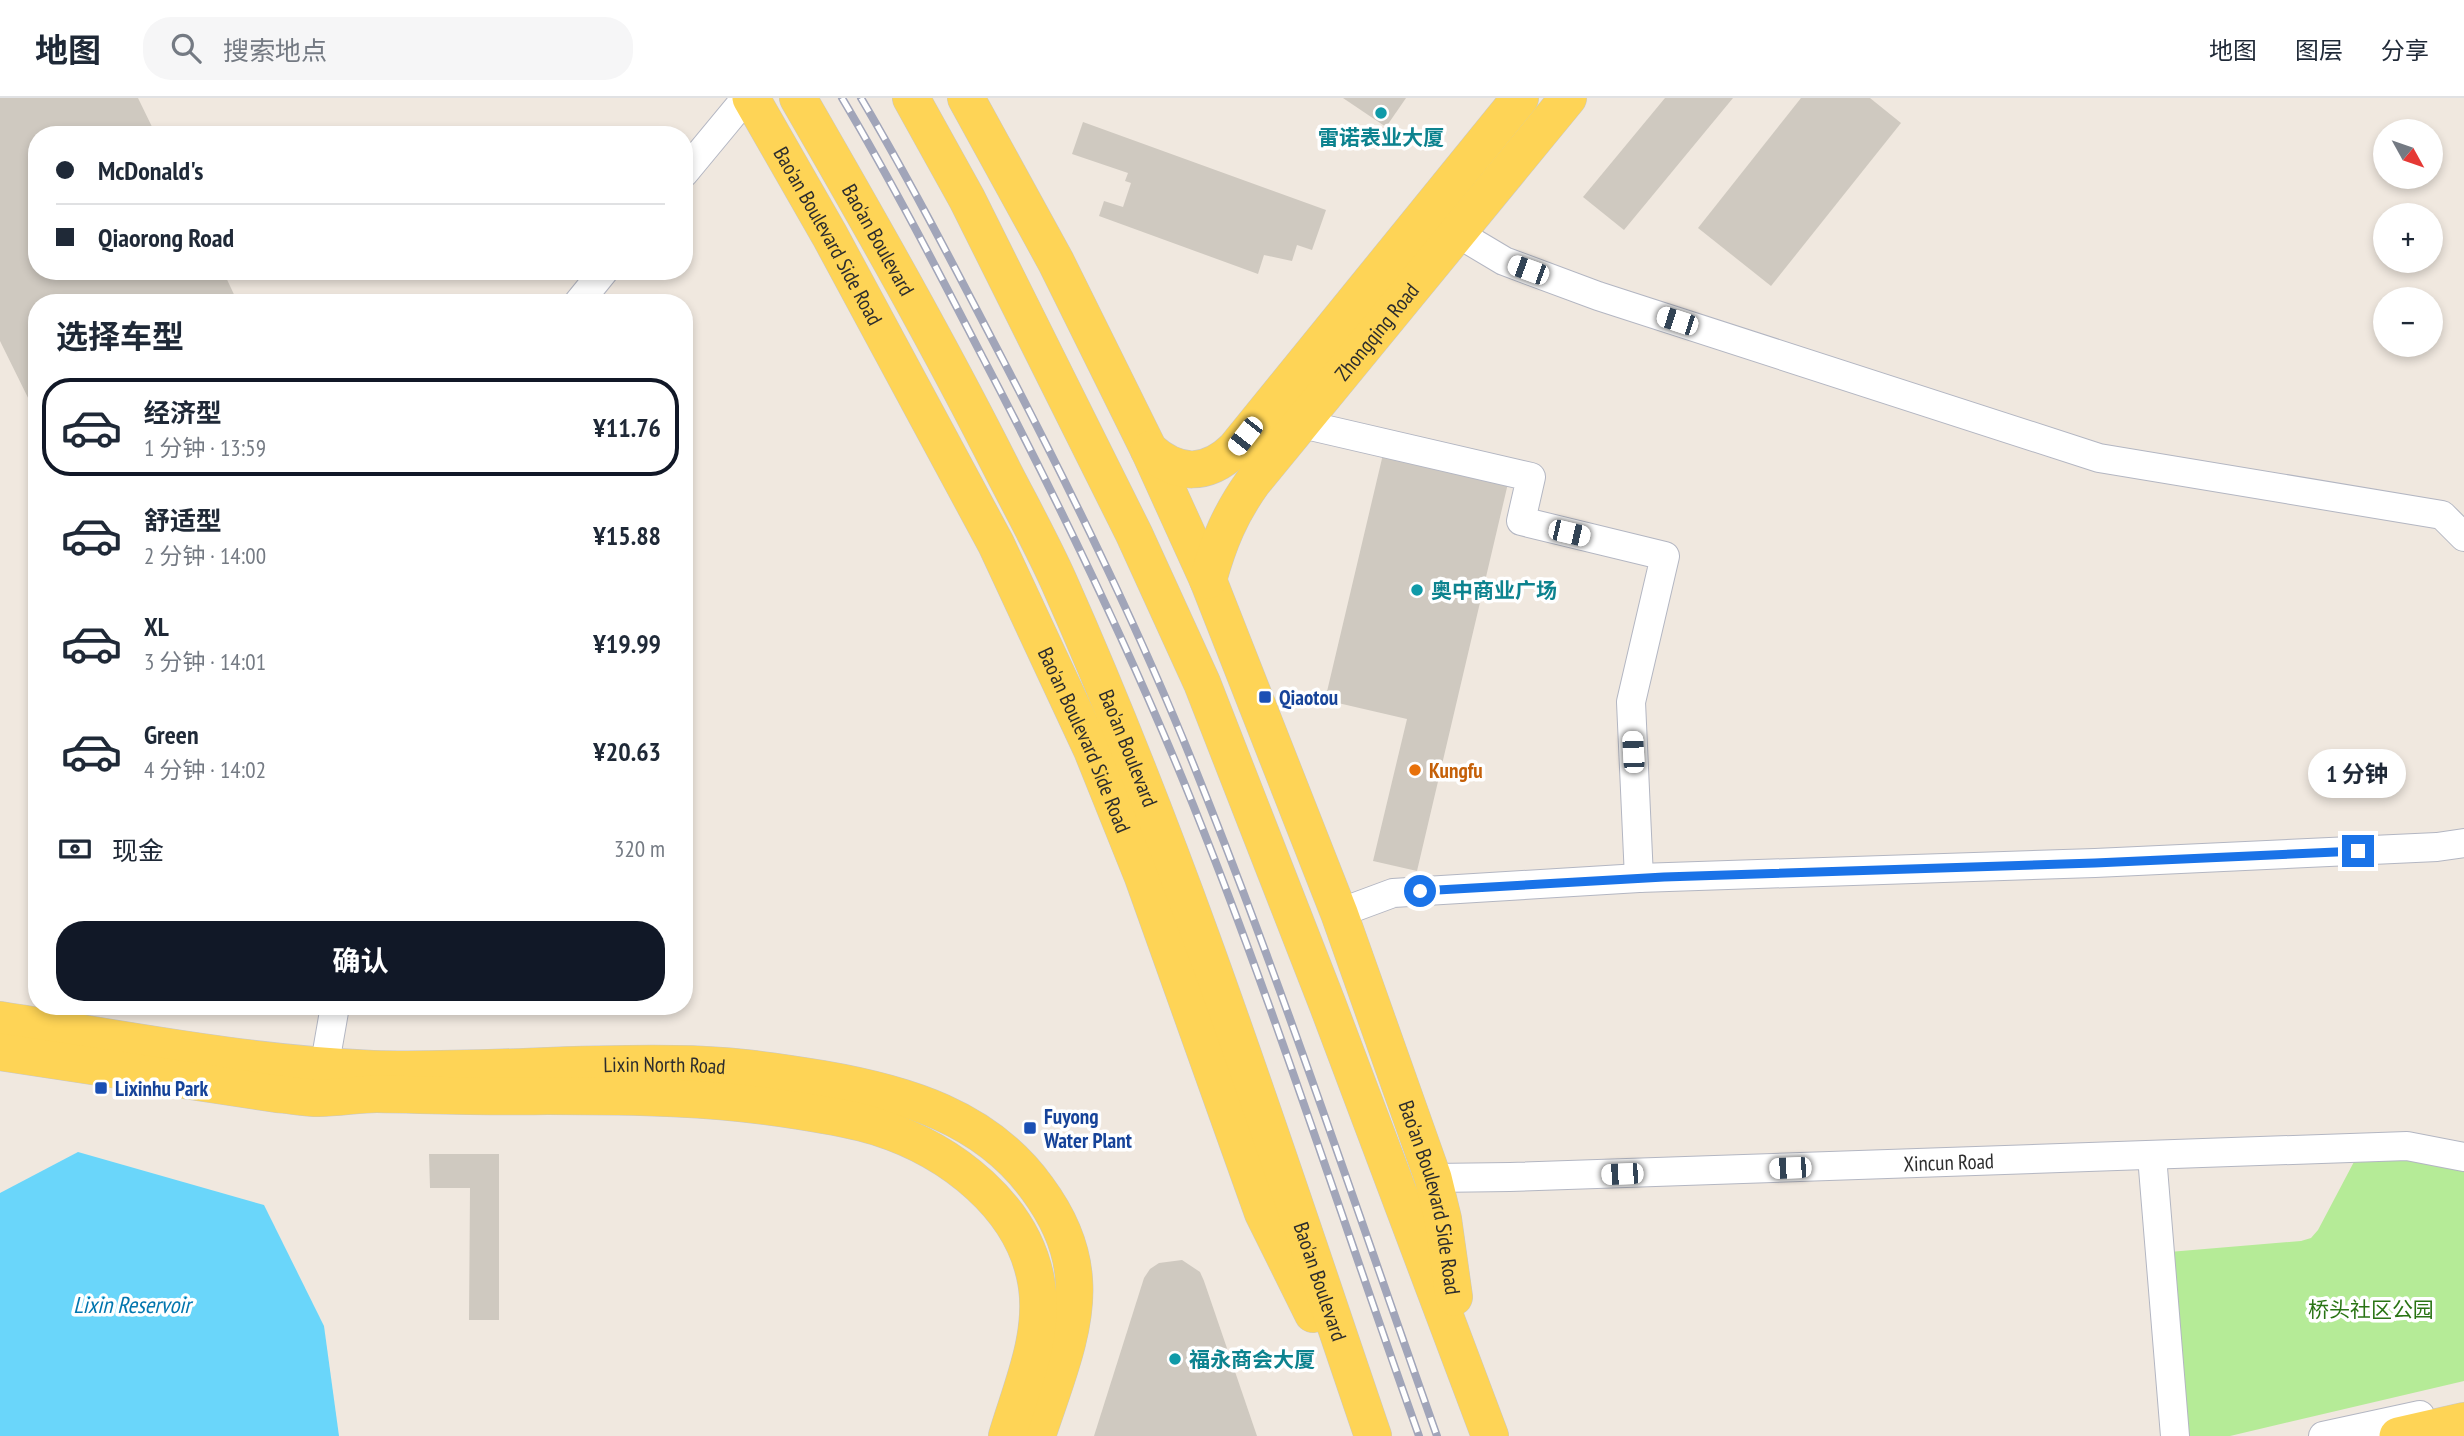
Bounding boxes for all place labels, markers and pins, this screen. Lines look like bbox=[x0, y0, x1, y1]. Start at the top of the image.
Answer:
marker: 雷诺表业大厦 bbox=[1373, 105, 1389, 121]
place label: 雷诺表业大厦 bbox=[1318, 124, 1444, 151]
place label: 奥中商业广场 bbox=[1431, 577, 1557, 604]
marker: 奥中商业广场 bbox=[1409, 582, 1425, 598]
place label: Qiaotou bbox=[1279, 684, 1338, 711]
marker: Qiaotou bbox=[1257, 689, 1273, 705]
place label: Kungfu bbox=[1429, 757, 1483, 784]
marker: Kungfu bbox=[1407, 762, 1423, 778]
place label: Lixinhu Park bbox=[115, 1075, 208, 1102]
marker: Lixinhu Park bbox=[93, 1080, 109, 1096]
place label: Fuyong Water Plant bbox=[1043, 1103, 1132, 1154]
marker: Fuyong Water Plant bbox=[1022, 1120, 1038, 1136]
place label: 福永商会大厦 bbox=[1189, 1346, 1315, 1373]
marker: 福永商会大厦 bbox=[1167, 1351, 1183, 1367]

